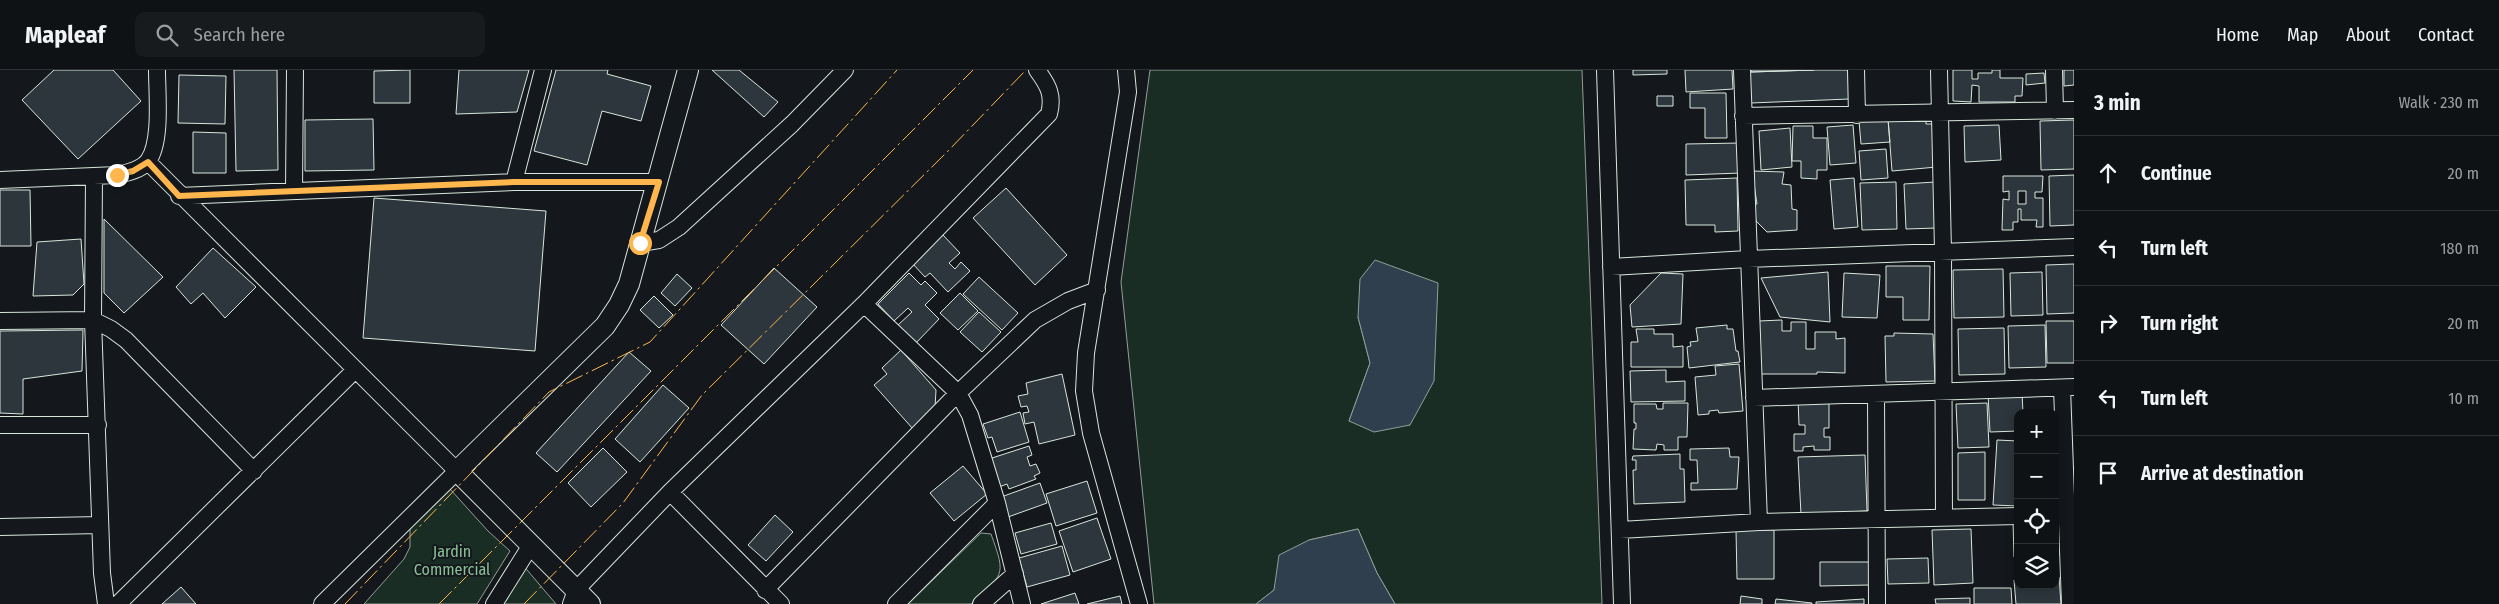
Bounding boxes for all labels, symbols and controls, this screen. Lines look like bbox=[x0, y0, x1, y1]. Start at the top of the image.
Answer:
search box bbox=[135, 12, 485, 57]
text: Mapleaf bbox=[25, 21, 105, 49]
icon: search bbox=[153, 21, 181, 49]
text: Search here bbox=[193, 23, 285, 46]
text: Home bbox=[2216, 24, 2259, 46]
text: Map bbox=[2287, 24, 2318, 46]
text: About bbox=[2346, 24, 2390, 46]
text: Contact bbox=[2418, 24, 2474, 46]
text: 3 min bbox=[2094, 90, 2141, 116]
text: Walk · 230 m bbox=[2399, 93, 2479, 112]
icon: ahead bbox=[2094, 159, 2122, 187]
text: Continue bbox=[2141, 162, 2212, 185]
route end bbox=[106, 164, 129, 187]
text: 20 m bbox=[2448, 164, 2479, 183]
route start bbox=[629, 232, 652, 255]
icon: left bbox=[2094, 234, 2122, 262]
text: Turn left bbox=[2141, 237, 2208, 260]
text: 180 m bbox=[2440, 239, 2479, 258]
icon: right bbox=[2094, 309, 2122, 337]
text: Turn right bbox=[2141, 312, 2218, 335]
text: 20 m bbox=[2448, 314, 2479, 333]
icon: left bbox=[2094, 384, 2122, 412]
text: Turn left bbox=[2141, 387, 2208, 410]
text: 10 m bbox=[2448, 389, 2479, 408]
map controls bbox=[2014, 409, 2059, 589]
button: + bbox=[2014, 409, 2059, 454]
button: − bbox=[2014, 454, 2059, 499]
icon: arrive bbox=[2094, 459, 2122, 487]
text: Arrive at destination bbox=[2141, 462, 2304, 485]
button: locate bbox=[2014, 499, 2059, 544]
park label: Jardin Commercial bbox=[414, 542, 490, 579]
button: layers bbox=[2014, 544, 2059, 589]

